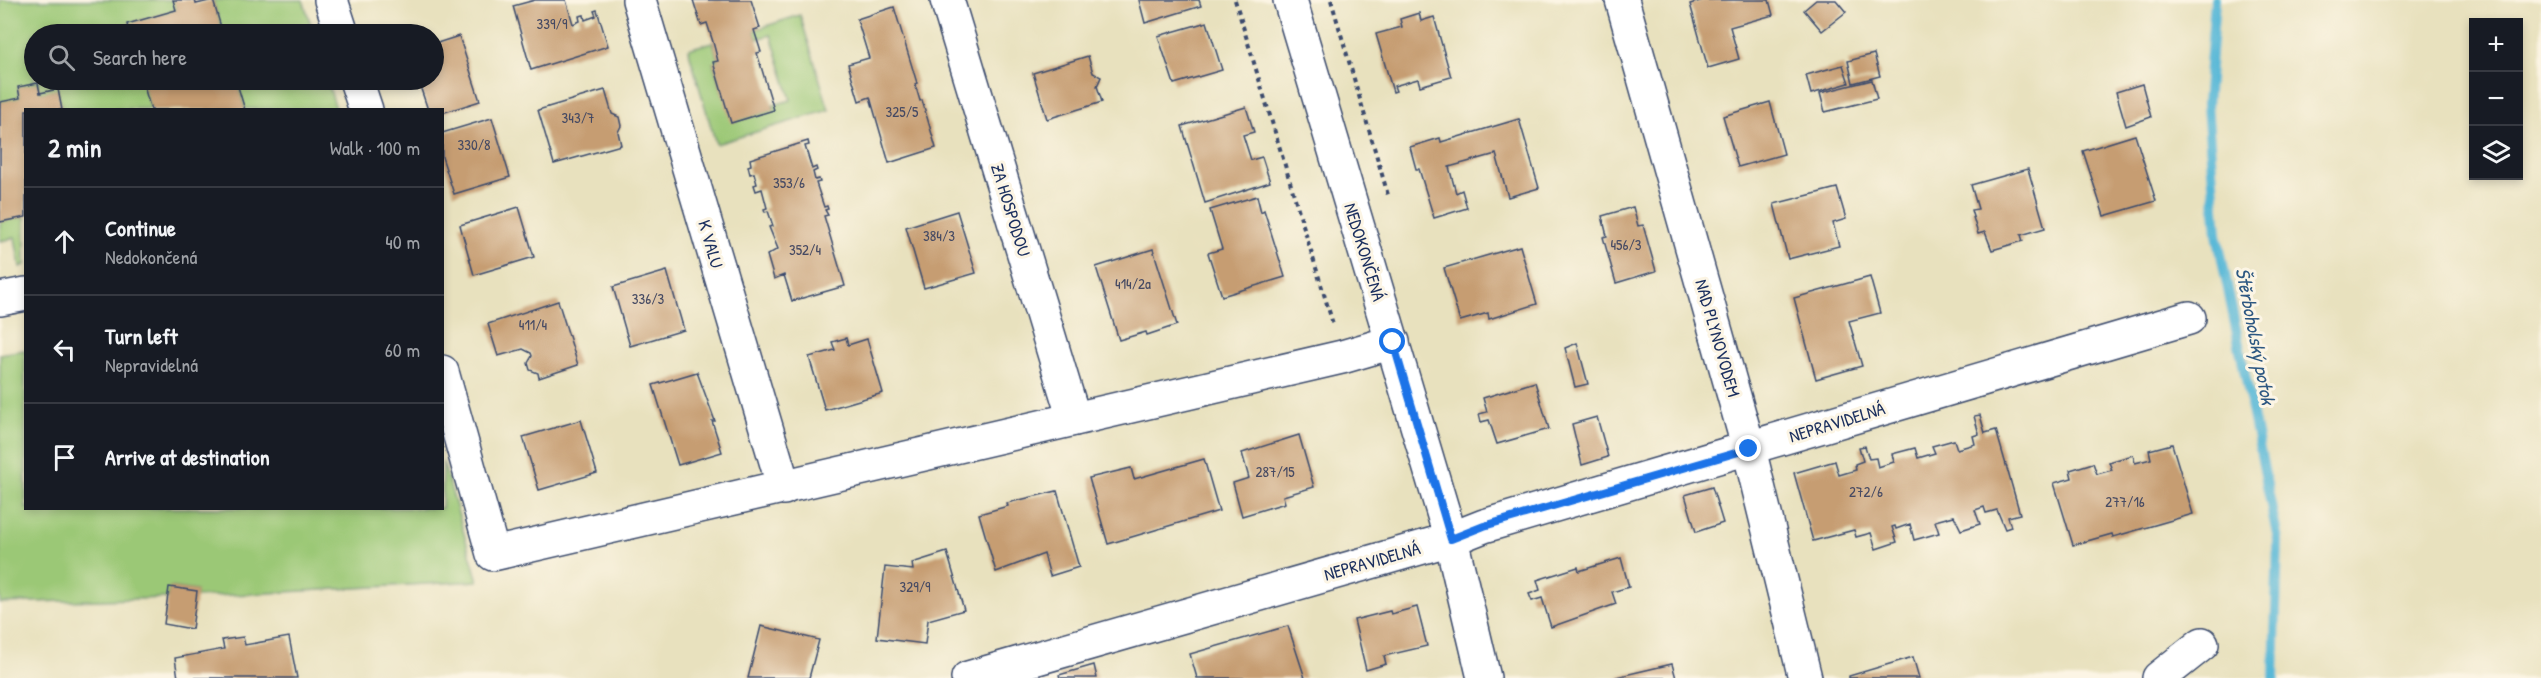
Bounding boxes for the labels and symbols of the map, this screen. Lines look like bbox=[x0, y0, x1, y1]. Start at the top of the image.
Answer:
house number: 339/9 bbox=[537, 13, 568, 34]
house number: 325/5 bbox=[886, 101, 919, 122]
house number: 343/7 bbox=[562, 107, 594, 128]
house number: 330/8 bbox=[457, 134, 491, 155]
street label: ZA HOSPODOU bbox=[985, 161, 1037, 260]
house number: 353/6 bbox=[773, 172, 805, 193]
street label: NEDOKONČENÁ bbox=[1338, 200, 1392, 304]
street label: K VALU bbox=[692, 217, 730, 271]
house number: 384/3 bbox=[923, 225, 955, 246]
house number: 456/3 bbox=[1610, 234, 1642, 255]
house number: 352/4 bbox=[789, 239, 821, 260]
water label: Štěrboholský potok bbox=[2229, 265, 2283, 409]
house number: 414/2a bbox=[1115, 273, 1151, 294]
street label: NAD PLYNOVODEM bbox=[1689, 276, 1747, 400]
house number: 336/3 bbox=[632, 288, 665, 309]
house number: 411/4 bbox=[519, 314, 548, 335]
route start bbox=[1379, 328, 1405, 354]
street label: NEPRAVIDELNÁ bbox=[1786, 396, 1888, 448]
route end bbox=[1735, 435, 1761, 461]
house number: 287/15 bbox=[1255, 461, 1295, 482]
house number: 272/6 bbox=[1849, 481, 1883, 502]
house number: 277/16 bbox=[2105, 491, 2145, 512]
street label: NEPRAVIDELNÁ bbox=[1321, 535, 1423, 587]
house number: 329/9 bbox=[899, 576, 931, 597]

